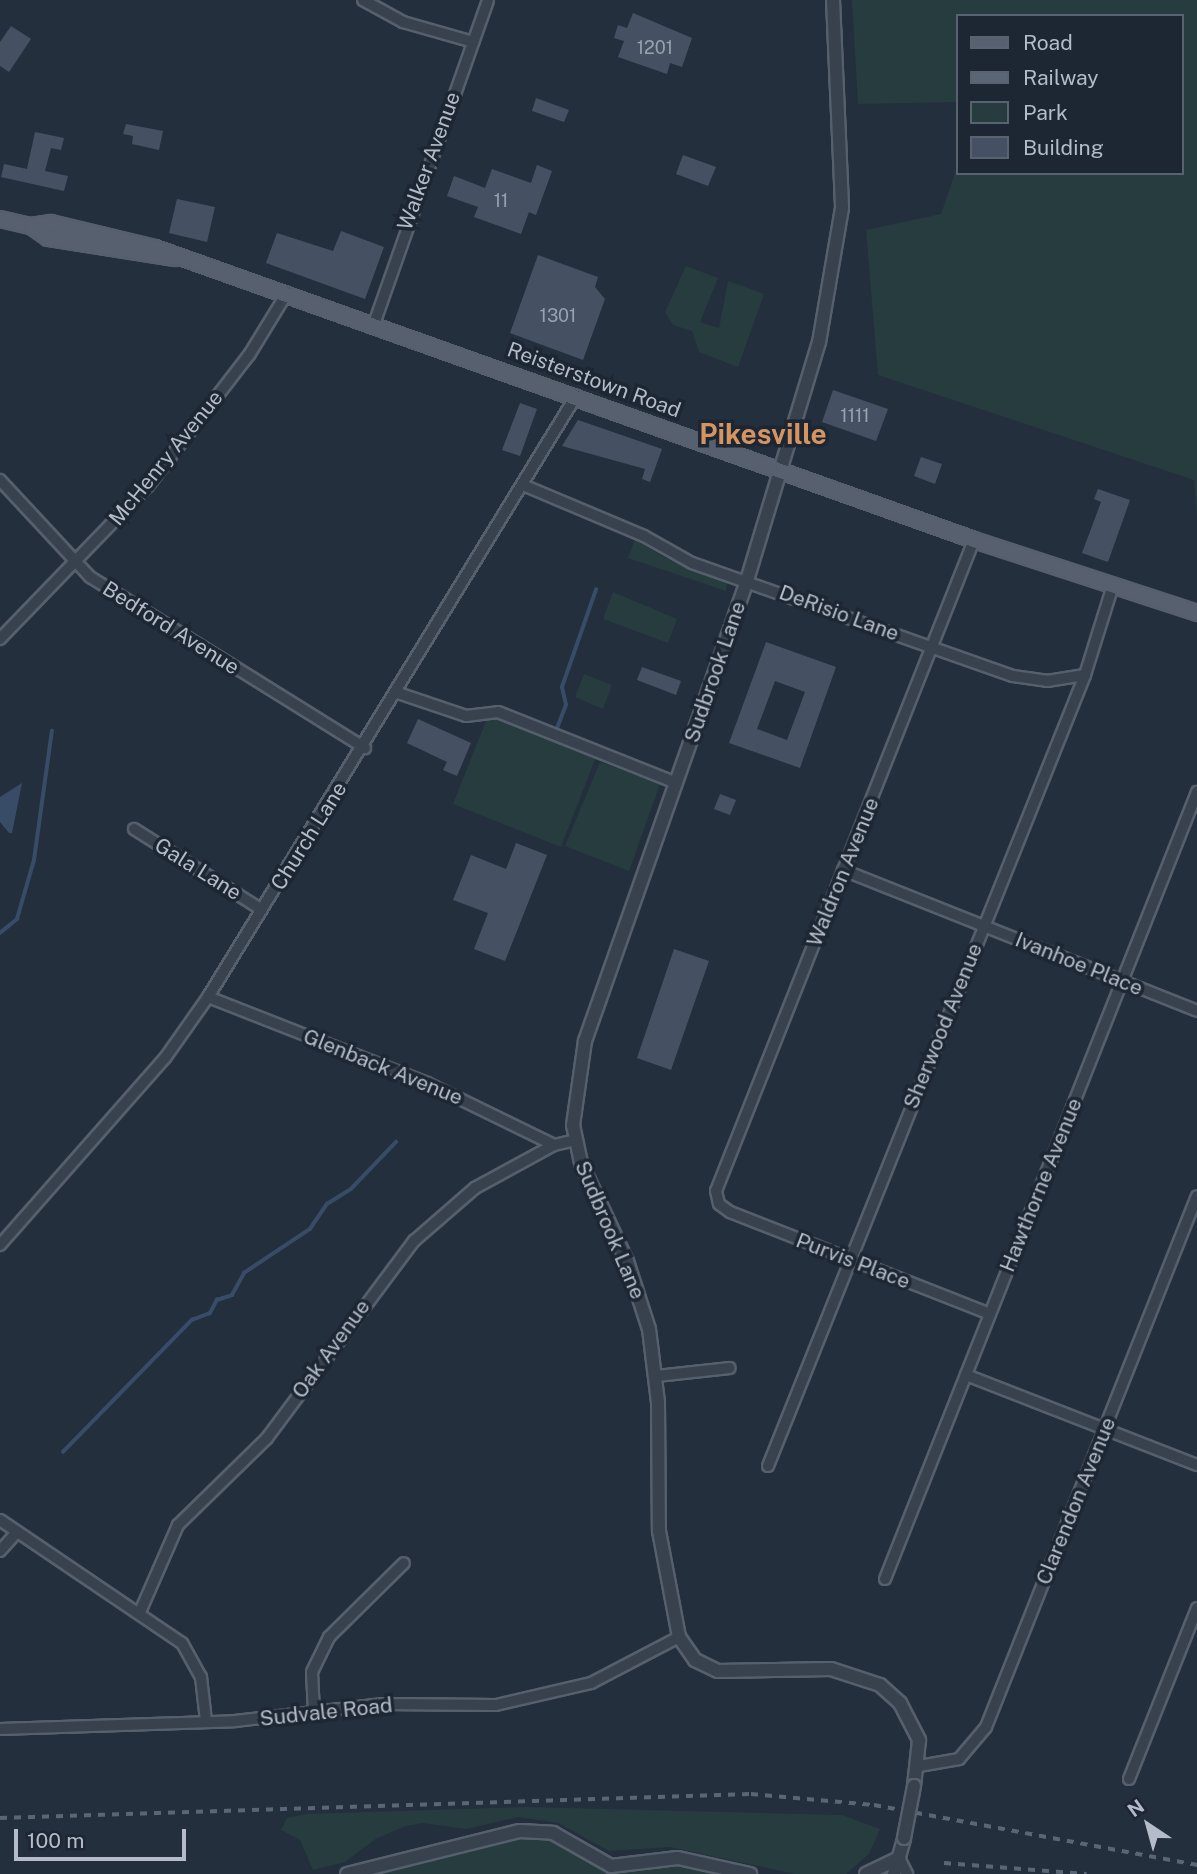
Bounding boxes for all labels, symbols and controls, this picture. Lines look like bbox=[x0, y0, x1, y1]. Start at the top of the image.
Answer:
legend bbox=[956, 14, 1183, 175]
text: Road bbox=[1023, 30, 1073, 55]
house number: 1201 bbox=[637, 37, 673, 59]
text: Railway bbox=[1023, 65, 1099, 90]
street label: Walker Avenue bbox=[392, 88, 466, 234]
text: Park bbox=[1023, 100, 1068, 125]
text: Building bbox=[1023, 135, 1104, 160]
house number: 11 bbox=[494, 190, 508, 212]
house number: 1301 bbox=[540, 305, 576, 327]
street label: Reisterstown Road bbox=[504, 337, 684, 423]
street label: McHenry Avenue bbox=[104, 385, 228, 531]
house number: 1111 bbox=[840, 405, 870, 427]
district label: Pikesville bbox=[699, 417, 827, 451]
street label: Bedford Avenue bbox=[98, 576, 244, 680]
street label: DeRisio Lane bbox=[776, 580, 902, 646]
street label: Sudbrook Lane bbox=[679, 598, 751, 746]
street label: Church Lane bbox=[266, 777, 352, 895]
street label: Waldron Avenue bbox=[802, 794, 884, 950]
street label: Gala Lane bbox=[150, 833, 246, 905]
street label: Ivanhoe Place bbox=[1011, 927, 1147, 1001]
street label: Sherwood Avenue bbox=[898, 940, 988, 1112]
street label: Glenback Avenue bbox=[300, 1024, 466, 1110]
street label: Hawthorne Avenue bbox=[995, 1094, 1087, 1276]
street label: Sudbrook Lane bbox=[570, 1157, 650, 1303]
street label: Purvis Place bbox=[792, 1228, 914, 1294]
street label: Oak Avenue bbox=[287, 1295, 375, 1403]
street label: Clarendon Avenue bbox=[1031, 1414, 1121, 1588]
street label: Sudvale Road bbox=[258, 1693, 394, 1731]
north arrow bbox=[1113, 1790, 1183, 1860]
text: N bbox=[1123, 1795, 1148, 1821]
scale bar bbox=[18, 1814, 189, 1858]
text: 100 m bbox=[27, 1828, 84, 1853]

